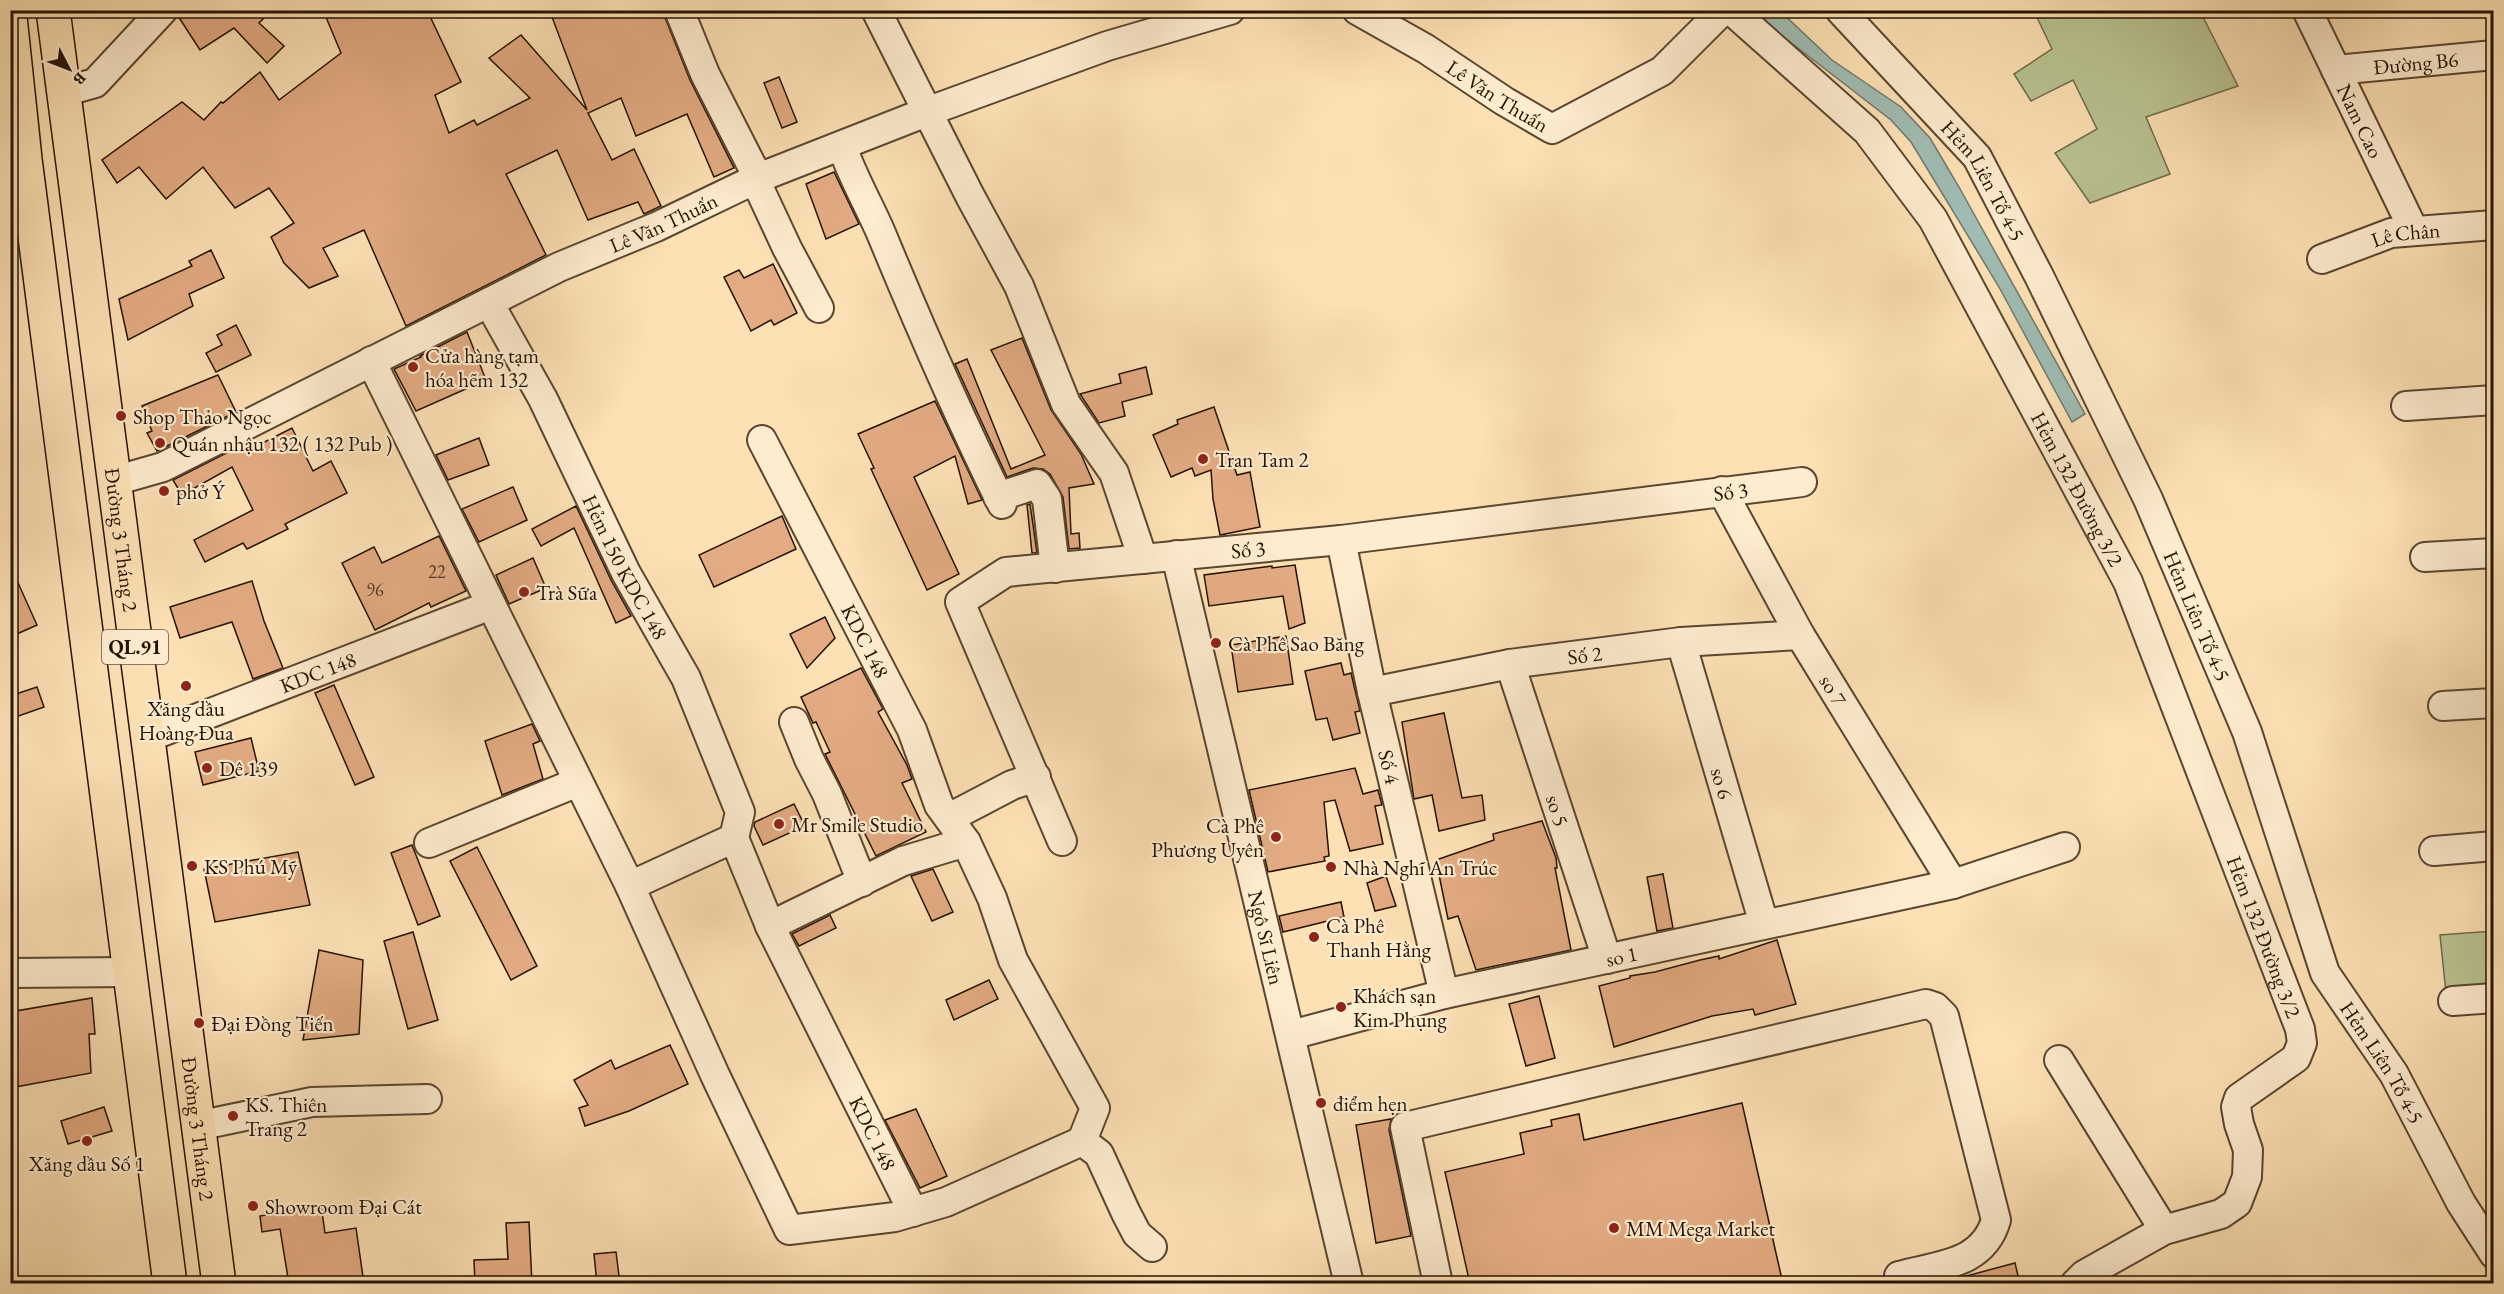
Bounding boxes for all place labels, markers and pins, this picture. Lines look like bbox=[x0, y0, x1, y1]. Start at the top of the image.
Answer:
place label: Cửa hàng tạm hóa hẽm 132 bbox=[425, 342, 539, 393]
marker: Cửa hàng tạm hóa hẽm 132 bbox=[406, 360, 420, 374]
place label: Shop Thảo Ngọc bbox=[133, 403, 272, 430]
marker: Shop Thảo Ngọc bbox=[114, 409, 128, 423]
place label: Quán nhậu 132 ( 132 Pub ) bbox=[172, 430, 392, 458]
marker: Quán nhậu 132 ( 132 Pub ) bbox=[153, 436, 167, 450]
place label: Tran Tam 2 bbox=[1215, 446, 1309, 473]
marker: Tran Tam 2 bbox=[1196, 452, 1210, 466]
place label: phở Ý bbox=[176, 478, 226, 505]
marker: phở Ý bbox=[157, 484, 171, 498]
place label: Trà Sữa bbox=[536, 579, 598, 606]
marker: Trà Sữa bbox=[517, 585, 531, 599]
place label: Cà Phê Sao Băng bbox=[1228, 630, 1365, 657]
marker: Cà Phê Sao Băng bbox=[1209, 636, 1223, 650]
marker: Xăng dầu Hoàng Đua bbox=[179, 679, 193, 693]
place label: Xăng dầu Hoàng Đua bbox=[138, 695, 234, 746]
place label: Dê 139 bbox=[219, 755, 277, 782]
marker: Dê 139 bbox=[200, 761, 214, 775]
place label: Mr Smile Studio bbox=[791, 811, 923, 838]
place label: Cà Phê Phương Uyên bbox=[1151, 812, 1264, 863]
marker: Mr Smile Studio bbox=[772, 817, 786, 831]
marker: Cà Phê Phương Uyên bbox=[1269, 830, 1283, 844]
place label: KS Phú Mỹ bbox=[204, 853, 298, 880]
place label: Nhà Nghĩ An Trúc bbox=[1343, 854, 1497, 881]
marker: KS Phú Mỹ bbox=[185, 859, 199, 873]
marker: Nhà Nghĩ An Trúc bbox=[1324, 860, 1338, 874]
place label: Cà Phê Thanh Hằng bbox=[1326, 912, 1432, 963]
marker: Cà Phê Thanh Hằng bbox=[1307, 930, 1321, 944]
place label: Khách sạn Kim Phụng bbox=[1353, 982, 1448, 1033]
marker: Khách sạn Kim Phụng bbox=[1334, 1000, 1348, 1014]
place label: Đại Đồng Tiến bbox=[211, 1010, 334, 1037]
marker: Đại Đồng Tiến bbox=[192, 1016, 206, 1030]
place label: điểm hẹn bbox=[1333, 1090, 1408, 1117]
place label: KS. Thiên Trang 2 bbox=[245, 1091, 327, 1142]
marker: điểm hẹn bbox=[1314, 1096, 1328, 1110]
marker: KS. Thiên Trang 2 bbox=[226, 1109, 240, 1123]
marker: Xăng dầu Số 1 bbox=[80, 1134, 94, 1148]
place label: Xăng dầu Số 1 bbox=[28, 1150, 145, 1177]
place label: Showroom Đại Cát bbox=[265, 1193, 422, 1220]
marker: Showroom Đại Cát bbox=[246, 1199, 260, 1213]
place label: MM Mega Market bbox=[1626, 1215, 1775, 1242]
marker: MM Mega Market bbox=[1607, 1221, 1621, 1235]

